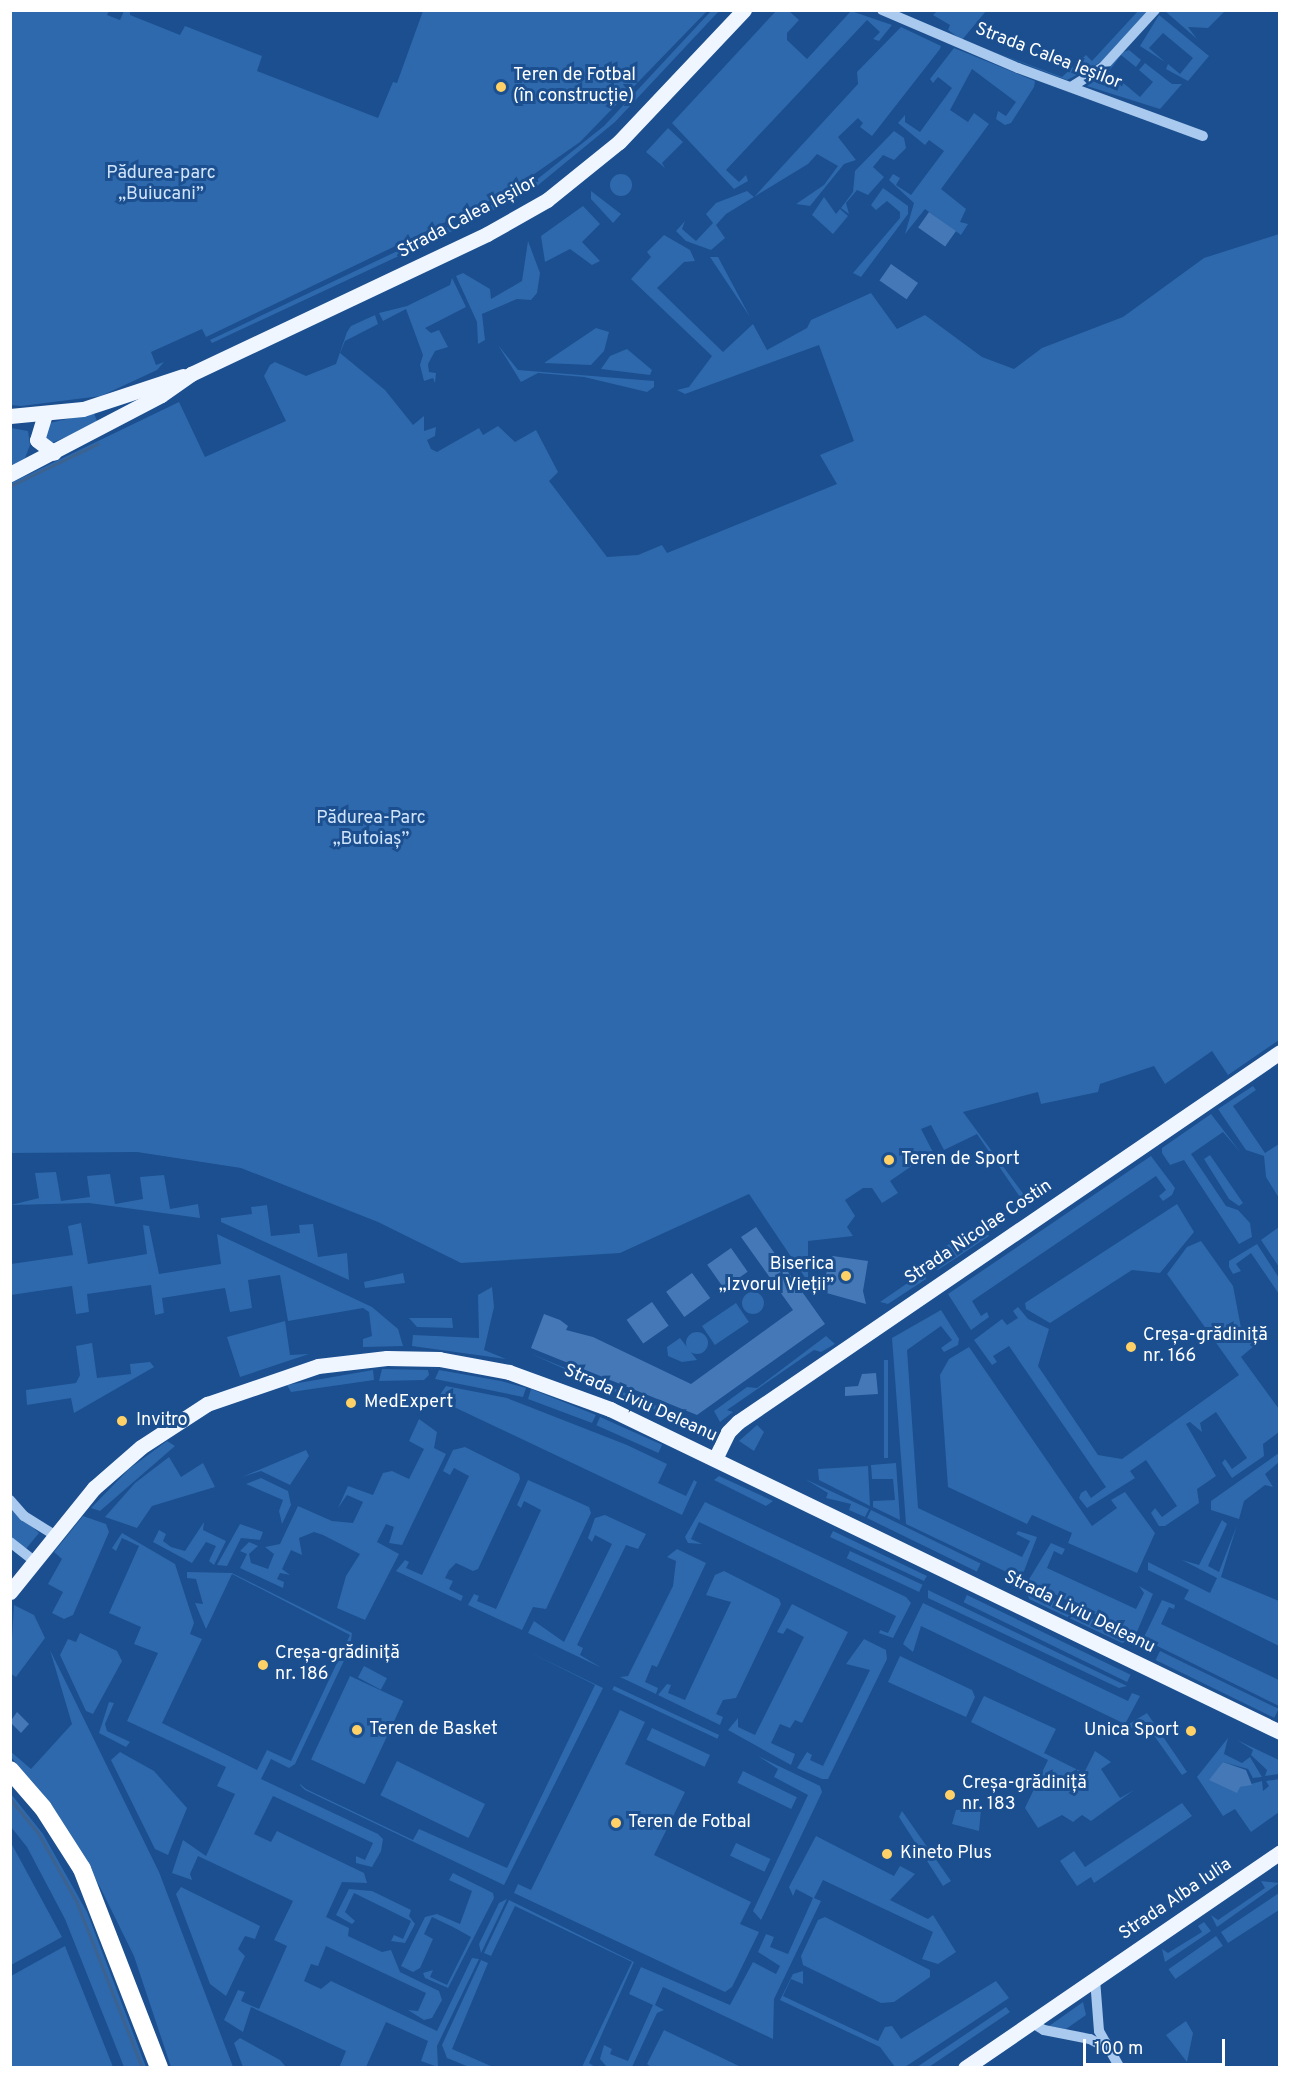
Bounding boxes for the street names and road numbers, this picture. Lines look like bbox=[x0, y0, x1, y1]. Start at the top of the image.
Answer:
street label: Strada Calea Ieșilor bbox=[972, 19, 1124, 95]
street label: Strada Calea Ieșilor bbox=[394, 172, 542, 264]
street label: Strada Nicolae Costin bbox=[901, 1176, 1057, 1290]
street label: Strada Liviu Deleanu bbox=[560, 1360, 720, 1448]
street label: Strada Liviu Deleanu bbox=[1000, 1567, 1158, 1659]
street label: Strada Alba Iulia bbox=[1115, 1854, 1237, 1946]

